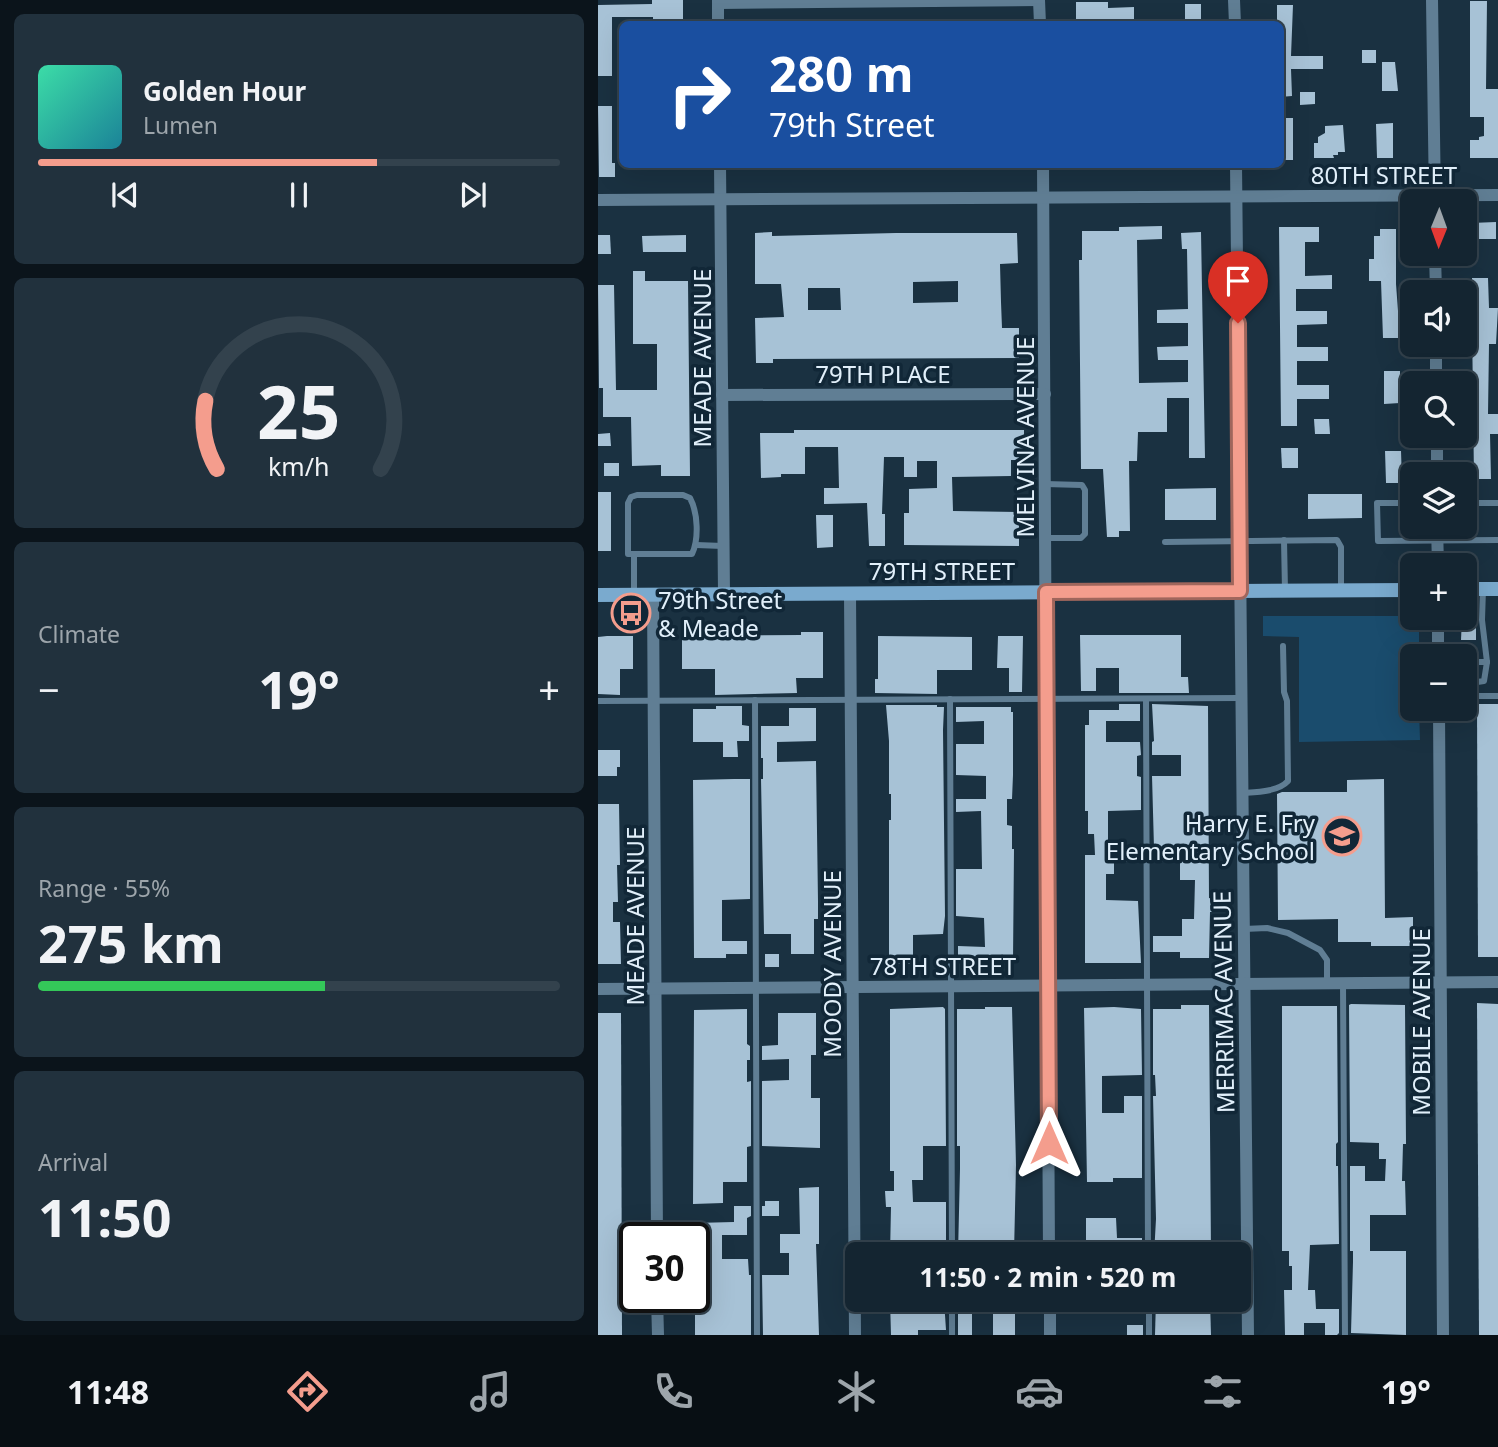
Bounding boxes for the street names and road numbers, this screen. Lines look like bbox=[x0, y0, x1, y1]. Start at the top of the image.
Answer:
street label: 80TH STREET bbox=[1311, 158, 1458, 191]
street label: MEADE AVENUE bbox=[685, 269, 718, 447]
street label: MELVINA AVENUE bbox=[1008, 337, 1041, 537]
street label: 79TH PLACE bbox=[815, 357, 951, 390]
street label: 79TH STREET bbox=[869, 554, 1016, 587]
street label: MEADE AVENUE bbox=[618, 827, 651, 1005]
street label: MOODY AVENUE bbox=[815, 870, 848, 1058]
street label: MERRIMAC AVENUE bbox=[1205, 891, 1241, 1113]
street label: MOBILE AVENUE bbox=[1404, 928, 1437, 1116]
street label: 78TH STREET bbox=[870, 949, 1017, 982]

